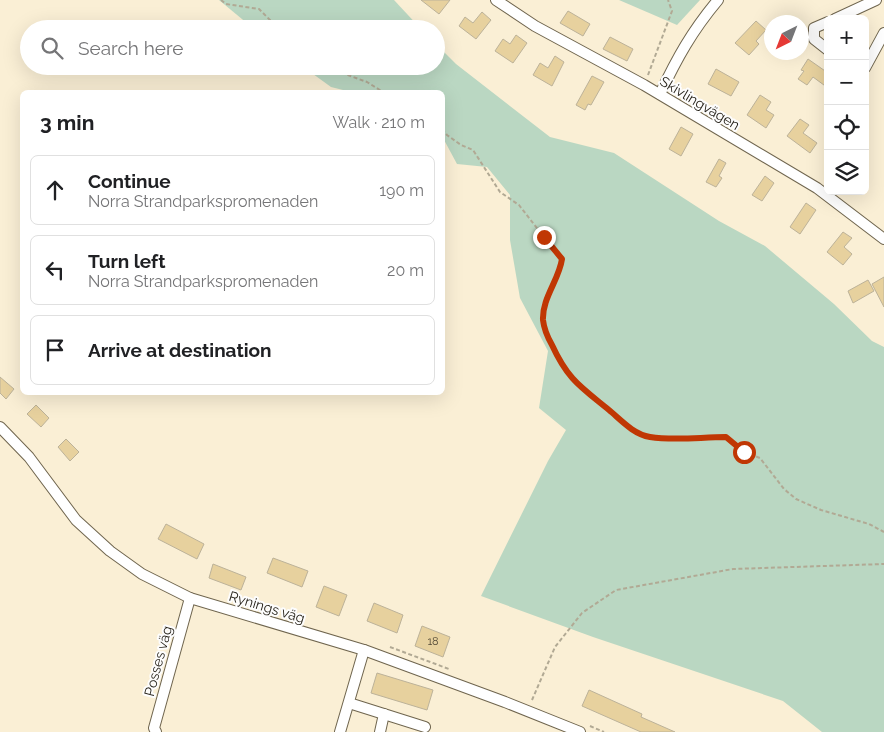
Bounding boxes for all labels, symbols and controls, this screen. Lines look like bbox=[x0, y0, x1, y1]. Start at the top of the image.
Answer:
north arrow bbox=[764, 15, 809, 60]
map controls bbox=[824, 15, 869, 195]
button: + bbox=[824, 15, 869, 60]
search box bbox=[20, 20, 445, 75]
icon: search bbox=[38, 34, 66, 62]
text: Search here bbox=[78, 37, 184, 59]
button: − bbox=[824, 60, 869, 105]
street label: Skivlingvägen bbox=[657, 73, 743, 133]
button: locate bbox=[824, 105, 869, 150]
text: 3 min bbox=[40, 110, 94, 135]
text: Walk · 210 m bbox=[333, 113, 425, 132]
button: layers bbox=[824, 150, 869, 195]
text: Continue bbox=[88, 170, 171, 192]
icon: ahead bbox=[41, 176, 69, 204]
text: 190 m bbox=[379, 181, 424, 200]
text: Norra Strandparkspromenaden bbox=[88, 192, 318, 211]
route end bbox=[533, 226, 556, 249]
text: Turn left bbox=[88, 250, 165, 272]
icon: left bbox=[41, 256, 69, 284]
text: 20 m bbox=[387, 261, 424, 280]
text: Norra Strandparkspromenaden bbox=[88, 272, 318, 291]
icon: arrive bbox=[41, 336, 69, 364]
text: Arrive at destination bbox=[88, 339, 272, 361]
route start bbox=[733, 441, 756, 464]
street label: Rynings väg bbox=[227, 588, 307, 626]
street label: Posses väg bbox=[141, 624, 175, 698]
house number: 18 bbox=[427, 635, 439, 648]

